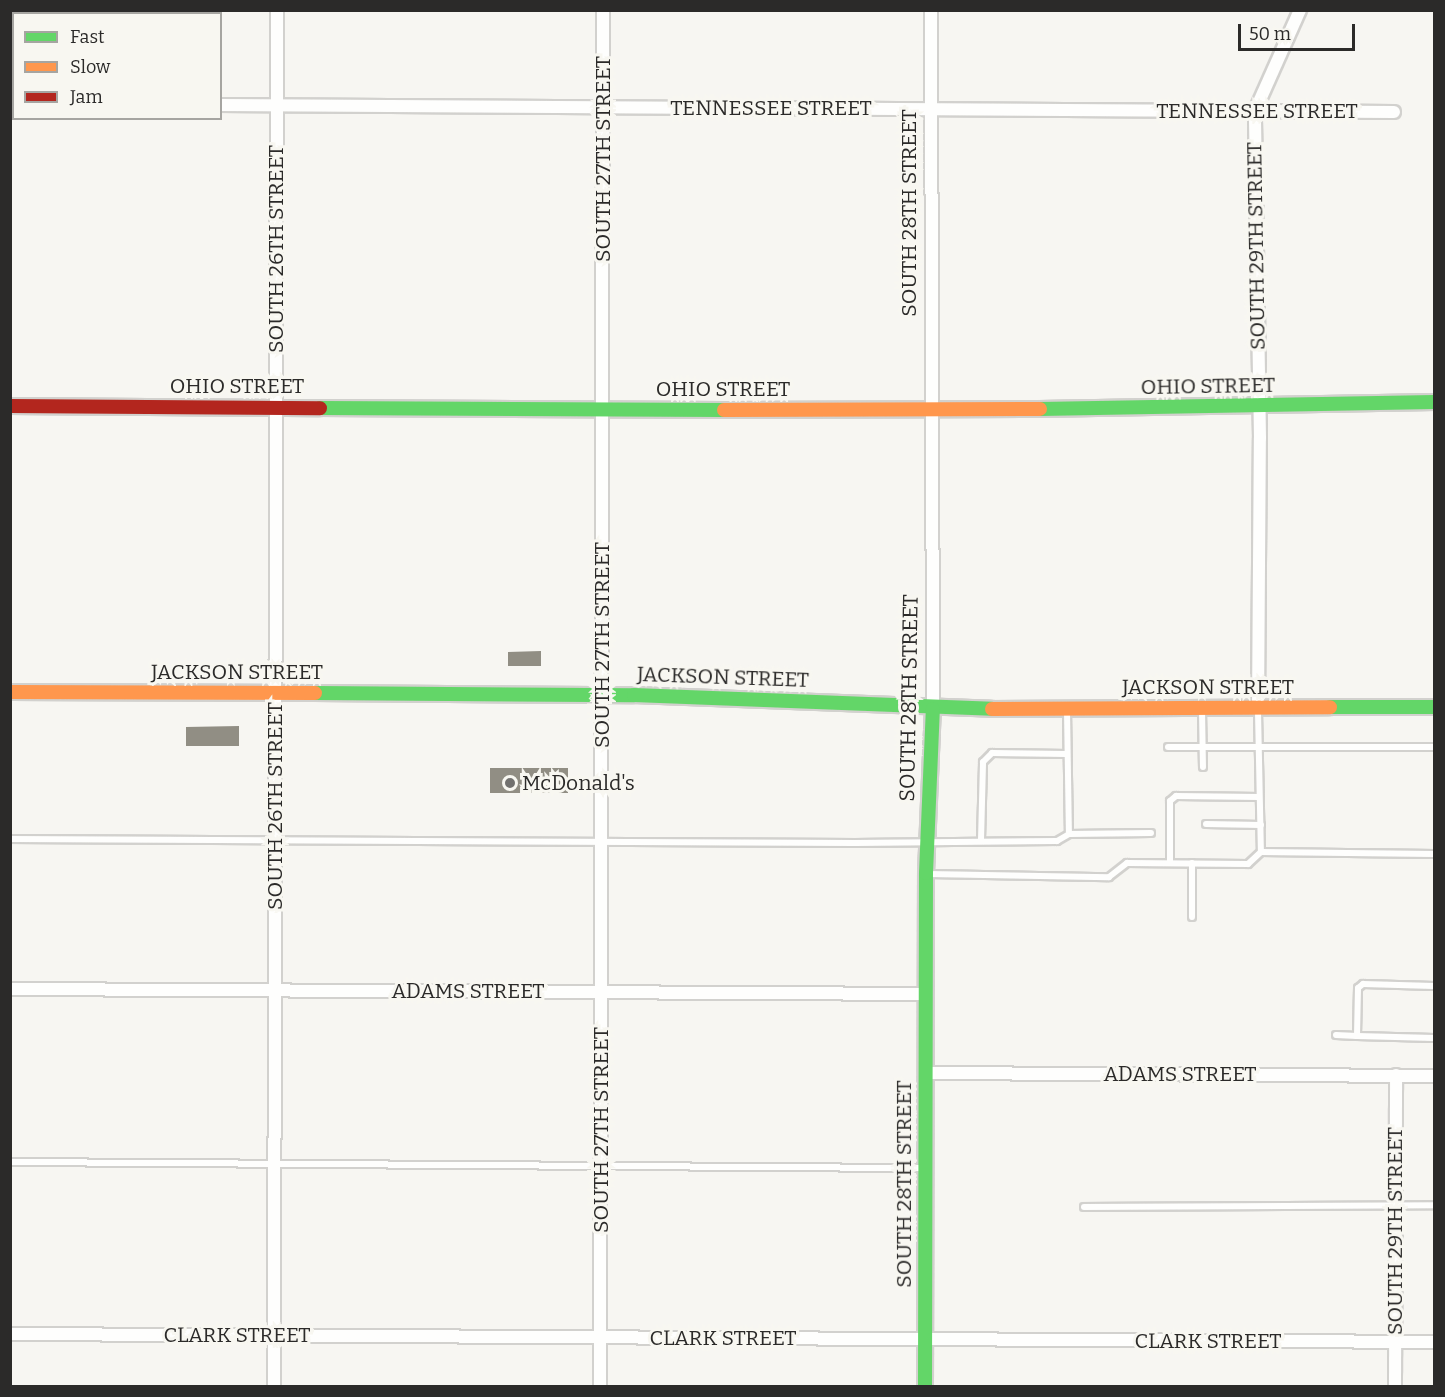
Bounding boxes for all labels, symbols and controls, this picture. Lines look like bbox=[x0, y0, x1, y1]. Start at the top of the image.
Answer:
legend bbox=[12, 12, 222, 120]
scale bar bbox=[1241, 12, 1358, 50]
text: 50 m bbox=[1249, 23, 1291, 45]
text: Fast bbox=[70, 26, 105, 48]
text: Slow bbox=[70, 56, 110, 78]
street label: SOUTH 27TH STREET bbox=[590, 56, 616, 262]
text: Jam bbox=[70, 86, 103, 108]
street label: TENNESSEE STREET bbox=[670, 95, 872, 121]
street label: TENNESSEE STREET bbox=[1156, 98, 1358, 124]
street label: SOUTH 28TH STREET bbox=[896, 109, 922, 317]
street label: SOUTH 29TH STREET bbox=[1242, 142, 1270, 350]
street label: SOUTH 26TH STREET bbox=[263, 145, 289, 353]
street label: OHIO STREET bbox=[1140, 372, 1276, 400]
street label: OHIO STREET bbox=[170, 373, 304, 399]
street label: OHIO STREET bbox=[656, 376, 790, 402]
street label: SOUTH 27TH STREET bbox=[589, 542, 615, 748]
street label: SOUTH 28TH STREET bbox=[895, 594, 923, 802]
street label: JACKSON STREET bbox=[151, 659, 323, 685]
street label: JACKSON STREET bbox=[637, 661, 809, 693]
street label: JACKSON STREET bbox=[1122, 674, 1294, 700]
street label: SOUTH 26TH STREET bbox=[262, 702, 288, 910]
place label: McDonald's bbox=[522, 770, 635, 796]
marker: McDonald's bbox=[503, 776, 517, 790]
street label: ADAMS STREET bbox=[391, 978, 545, 1004]
street label: SOUTH 27TH STREET bbox=[588, 1027, 614, 1233]
street label: ADAMS STREET bbox=[1103, 1061, 1257, 1087]
street label: SOUTH 28TH STREET bbox=[891, 1080, 917, 1288]
street label: SOUTH 29TH STREET bbox=[1382, 1127, 1408, 1335]
street label: CLARK STREET bbox=[163, 1322, 311, 1348]
street label: CLARK STREET bbox=[649, 1325, 797, 1351]
street label: CLARK STREET bbox=[1134, 1328, 1282, 1354]

